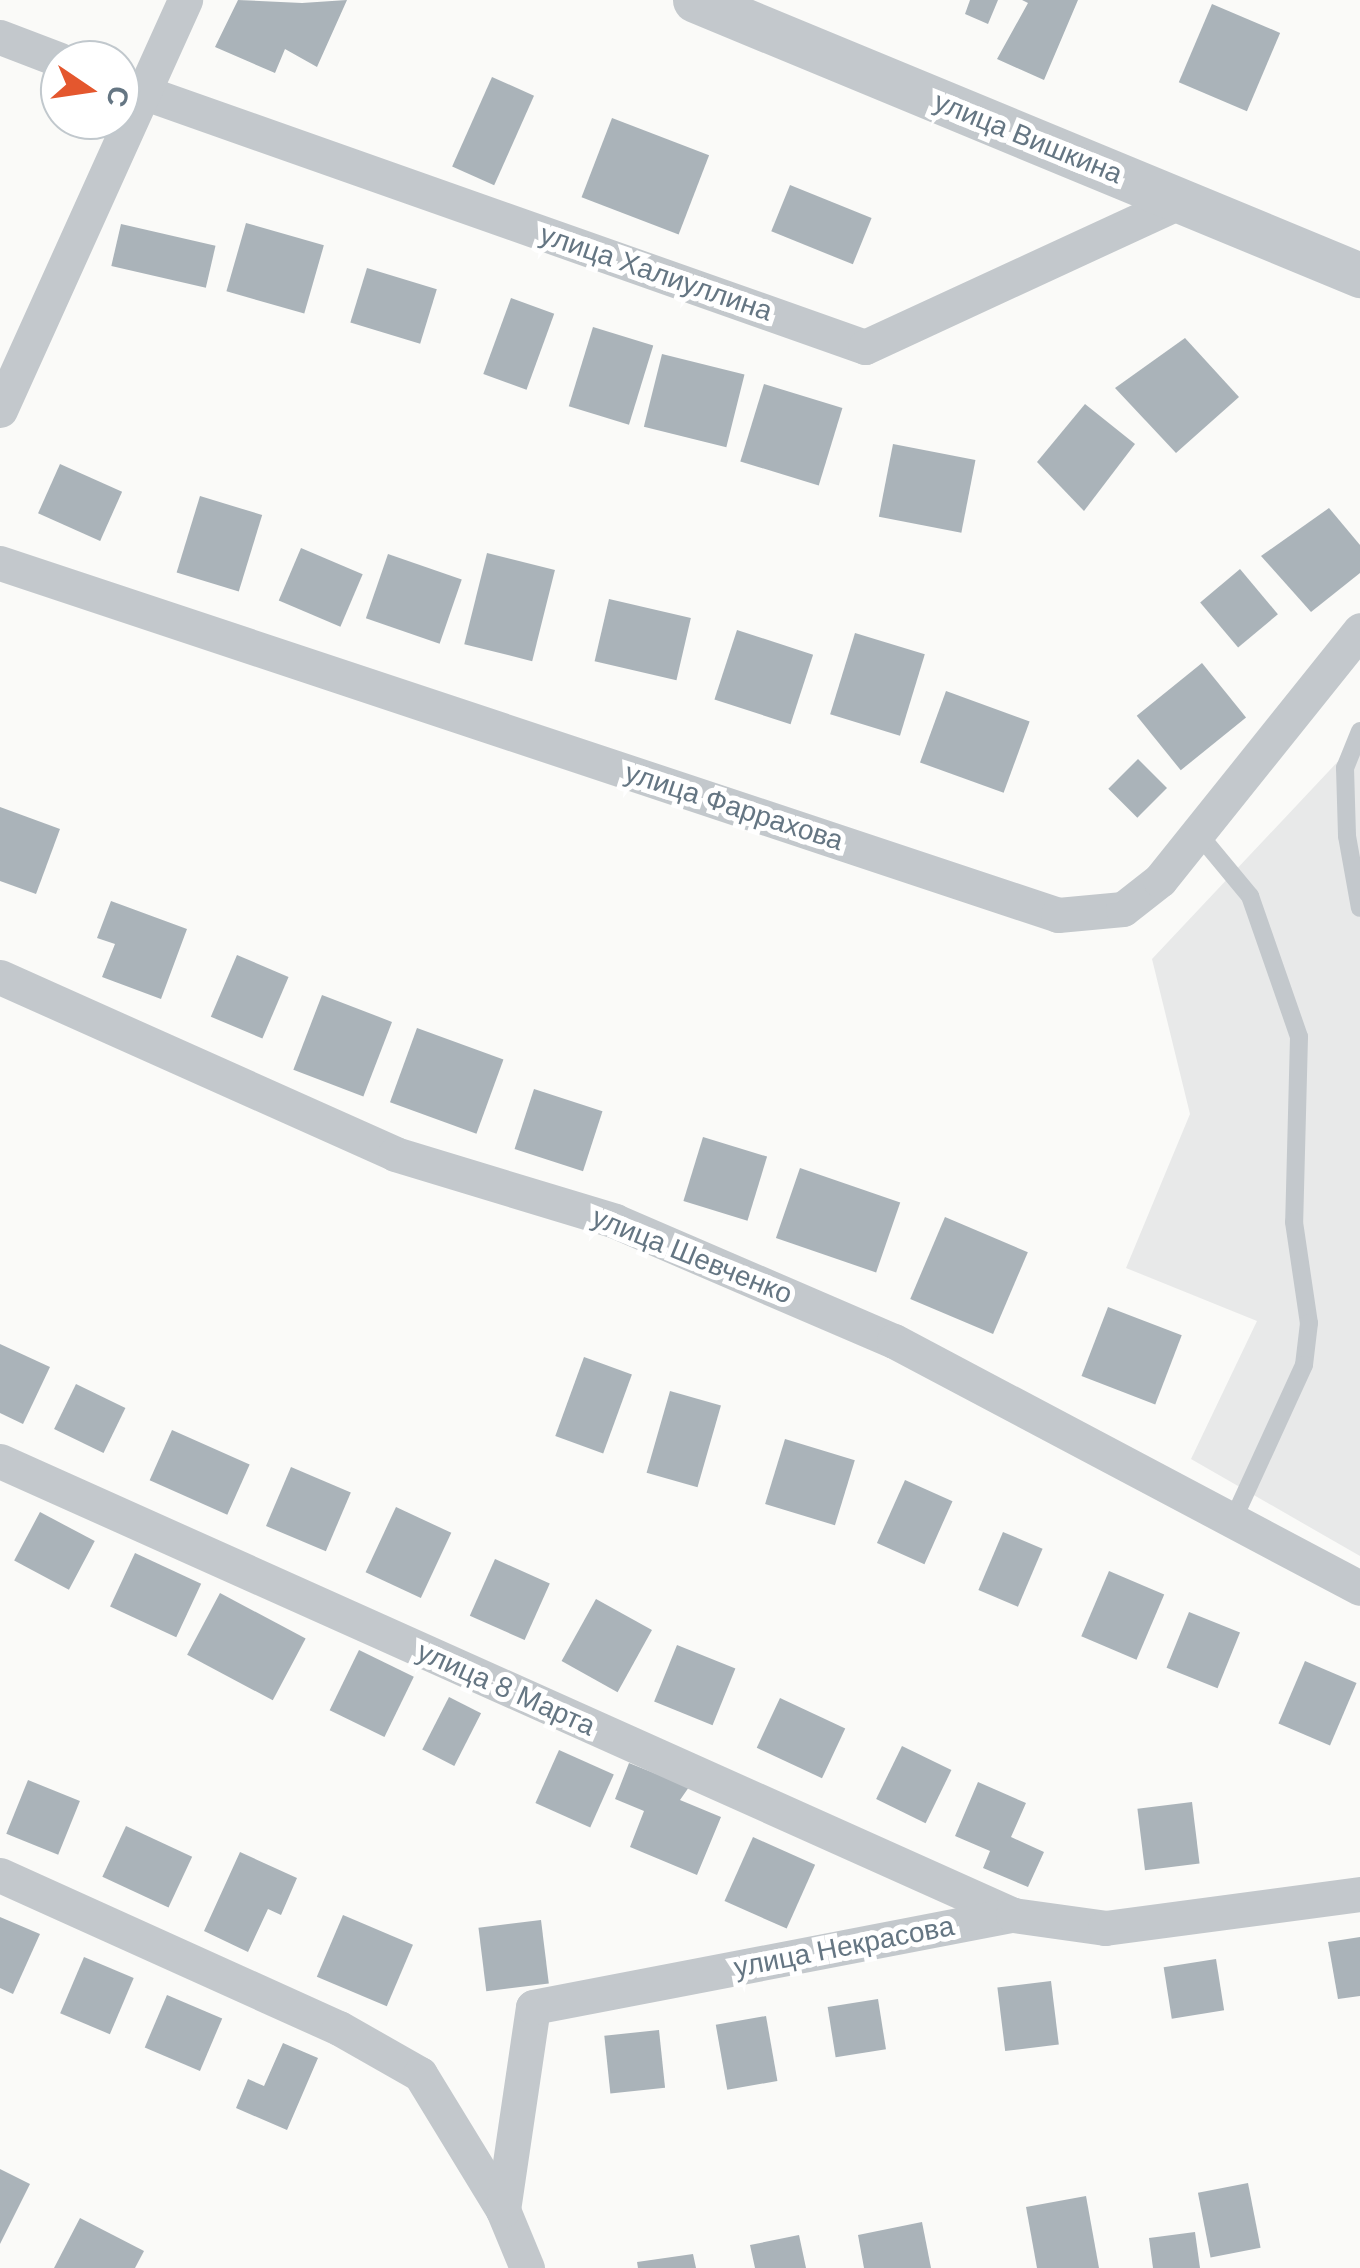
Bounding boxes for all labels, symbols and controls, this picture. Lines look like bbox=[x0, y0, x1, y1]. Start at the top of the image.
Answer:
north arrow bbox=[40, 40, 140, 140]
text: С bbox=[97, 82, 138, 110]
street label: улица Вишкина bbox=[929, 85, 1127, 191]
street label: улица Халиуллина bbox=[535, 217, 777, 329]
street label: улица Фаррахова bbox=[621, 756, 847, 858]
street label: улица Шевченко bbox=[587, 1201, 797, 1311]
street label: улица 8 Марта bbox=[412, 1635, 600, 1743]
street label: улица Некрасова bbox=[731, 1909, 957, 1985]

